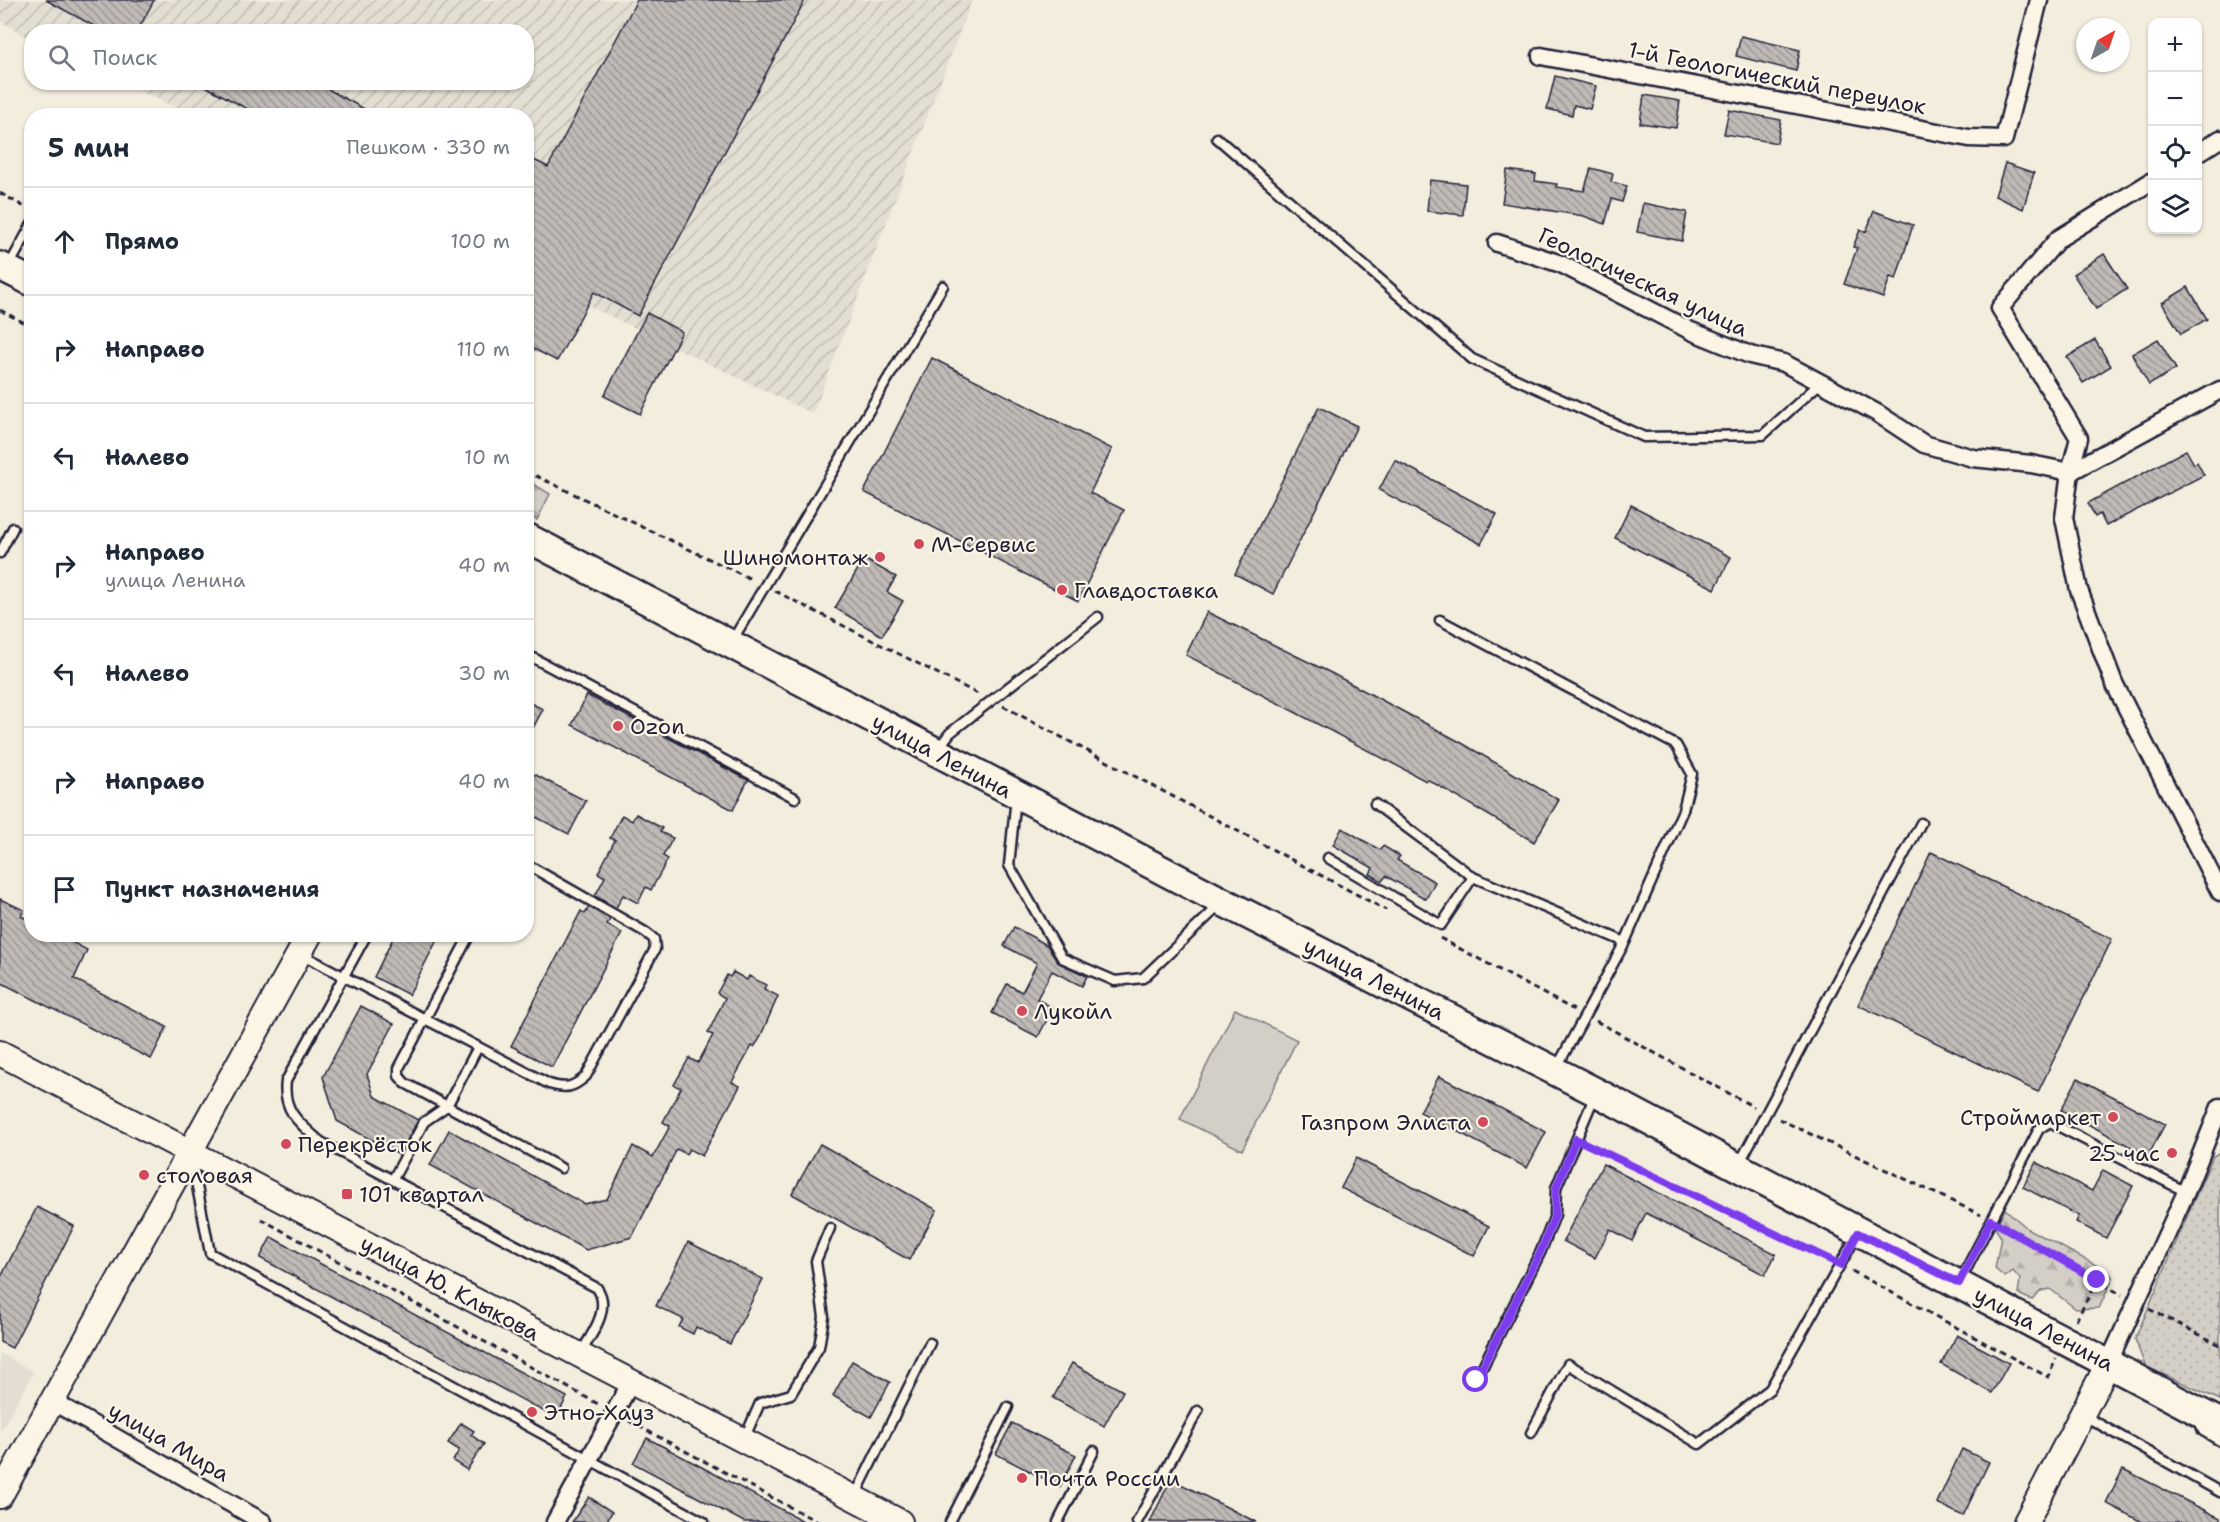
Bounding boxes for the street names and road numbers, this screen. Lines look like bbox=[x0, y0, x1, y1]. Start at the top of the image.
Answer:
street label: 1-й Геологический переулок bbox=[1626, 35, 1929, 121]
street label: Геологическая улица bbox=[1534, 221, 1753, 343]
street label: улица Ленина bbox=[867, 707, 1017, 805]
street label: улица Ленина bbox=[1299, 931, 1450, 1027]
street label: улица Ю. Клыкова bbox=[355, 1228, 545, 1348]
street label: улица Ленина bbox=[1969, 1280, 2119, 1378]
street label: улица Мира bbox=[103, 1396, 235, 1489]

